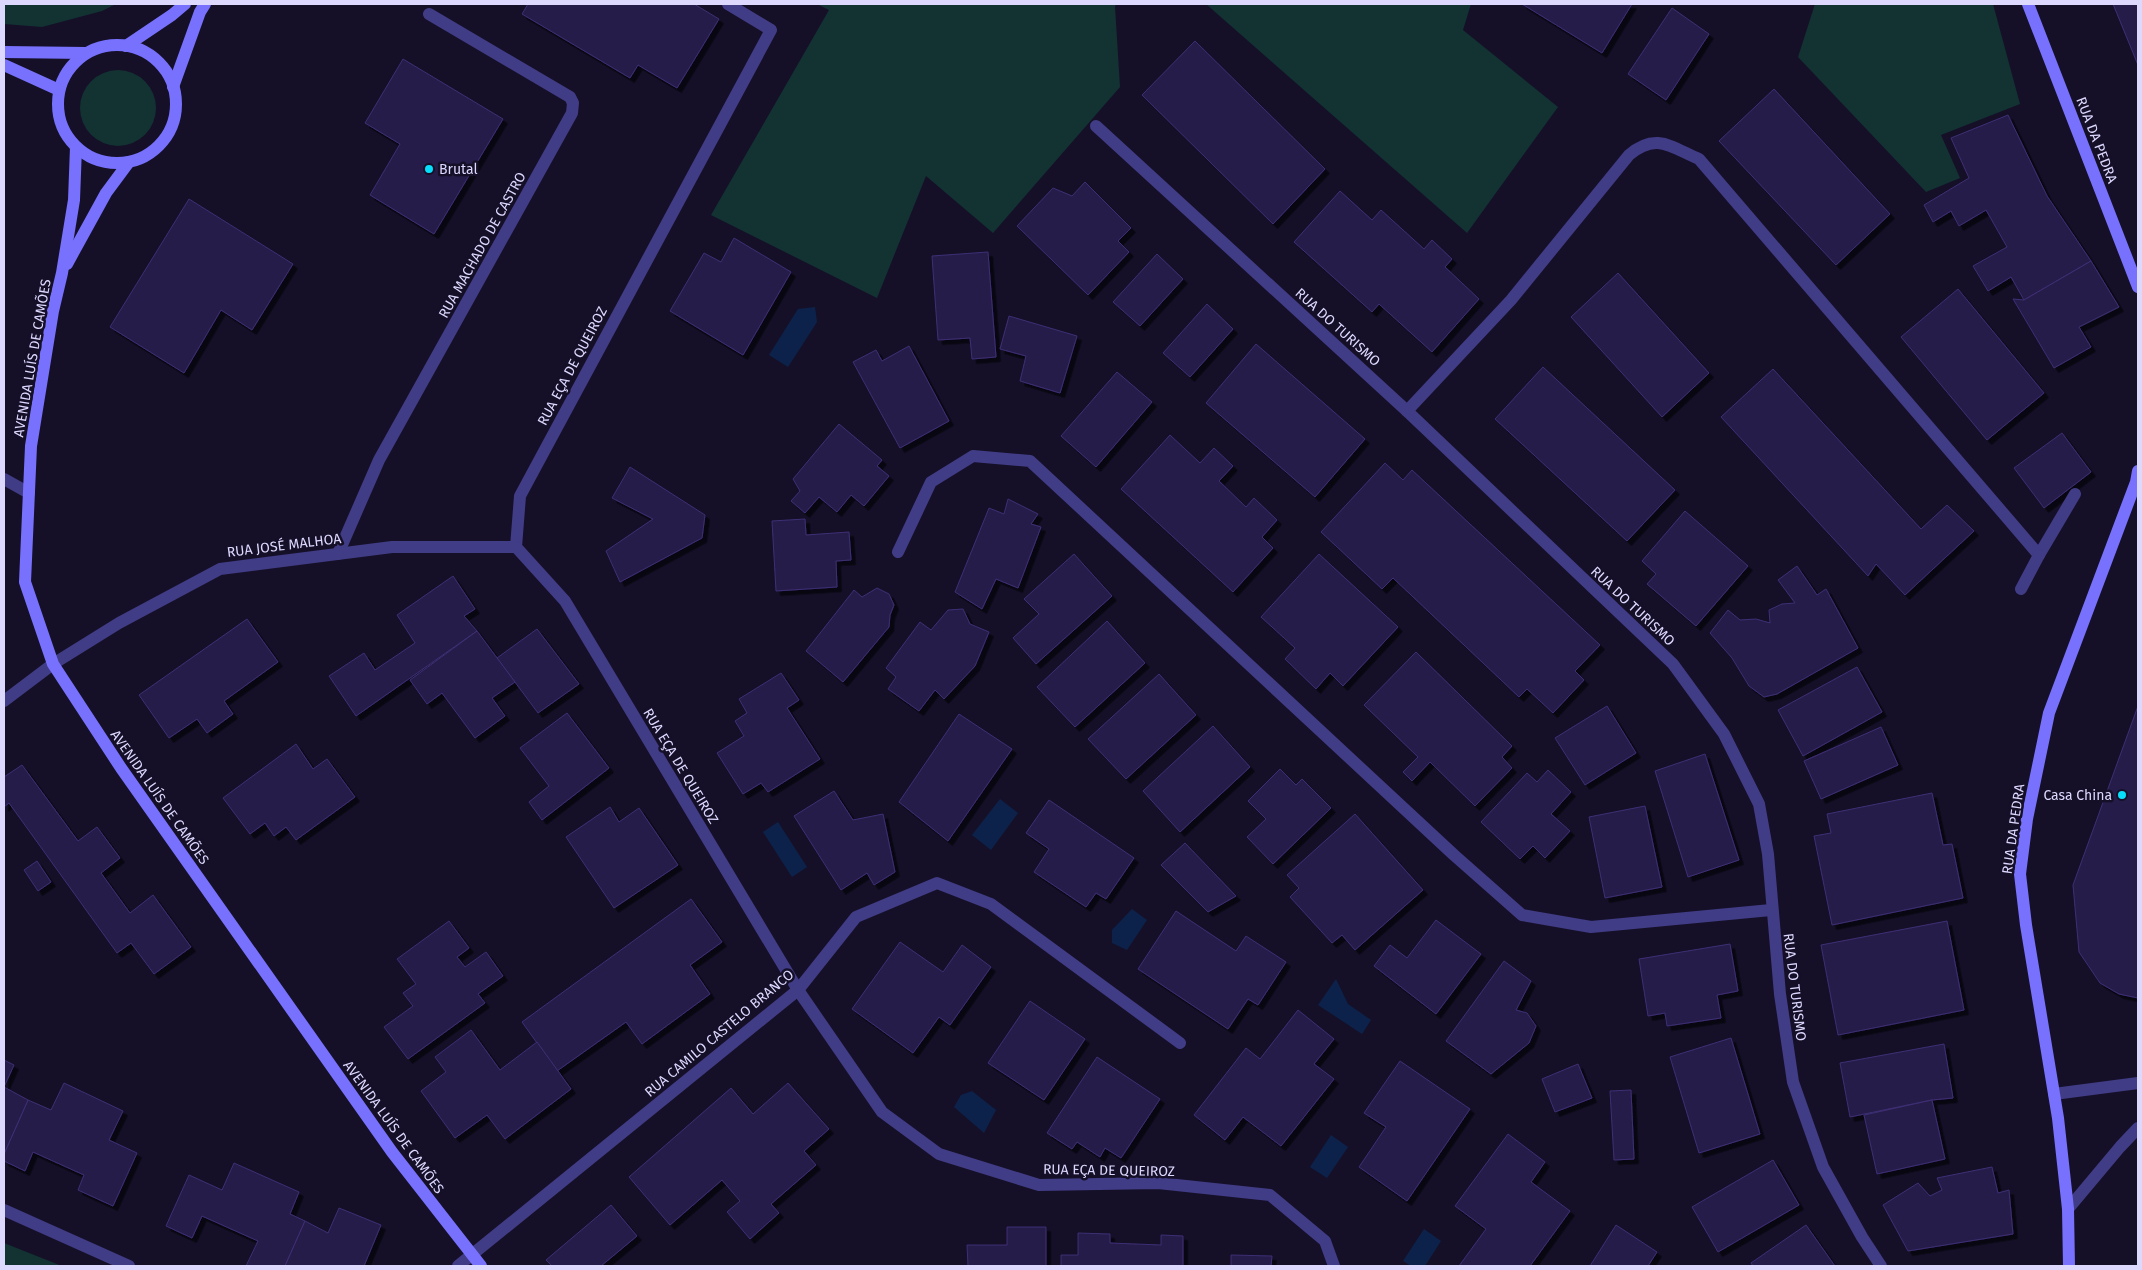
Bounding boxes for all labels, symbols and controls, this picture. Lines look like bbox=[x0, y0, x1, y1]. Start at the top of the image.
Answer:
street label: RUA DA PEDRA bbox=[2072, 95, 2121, 186]
place label: Brutal bbox=[439, 161, 478, 178]
marker: Brutal bbox=[423, 163, 435, 175]
street label: RUA MACHADO DE CASTRO bbox=[435, 169, 530, 321]
street label: AVENIDA LUÍS DE CAMÕES bbox=[9, 277, 55, 438]
street label: RUA DO TURISMO bbox=[1292, 285, 1384, 370]
street label: RUA EÇA DE QUEIROZ bbox=[534, 304, 611, 428]
street label: RUA JOSÉ MALHOA bbox=[226, 529, 342, 561]
street label: RUA DO TURISMO bbox=[1587, 563, 1678, 650]
street label: RUA EÇA DE QUEIROZ bbox=[639, 705, 722, 827]
street label: AVENIDA LUÍS DE CAMÕES bbox=[107, 726, 214, 868]
street label: RUA DA PEDRA bbox=[1999, 783, 2028, 875]
place label: Casa China bbox=[2043, 787, 2112, 804]
marker: Casa China bbox=[2116, 789, 2128, 801]
street label: RUA DO TURISMO bbox=[1779, 932, 1810, 1042]
street label: RUA CAMILO CASTELO BRANCO bbox=[641, 966, 797, 1101]
street label: AVENIDA LUÍS DE CAMÕES bbox=[340, 1057, 449, 1197]
street label: RUA EÇA DE QUEIROZ bbox=[1043, 1161, 1175, 1180]

